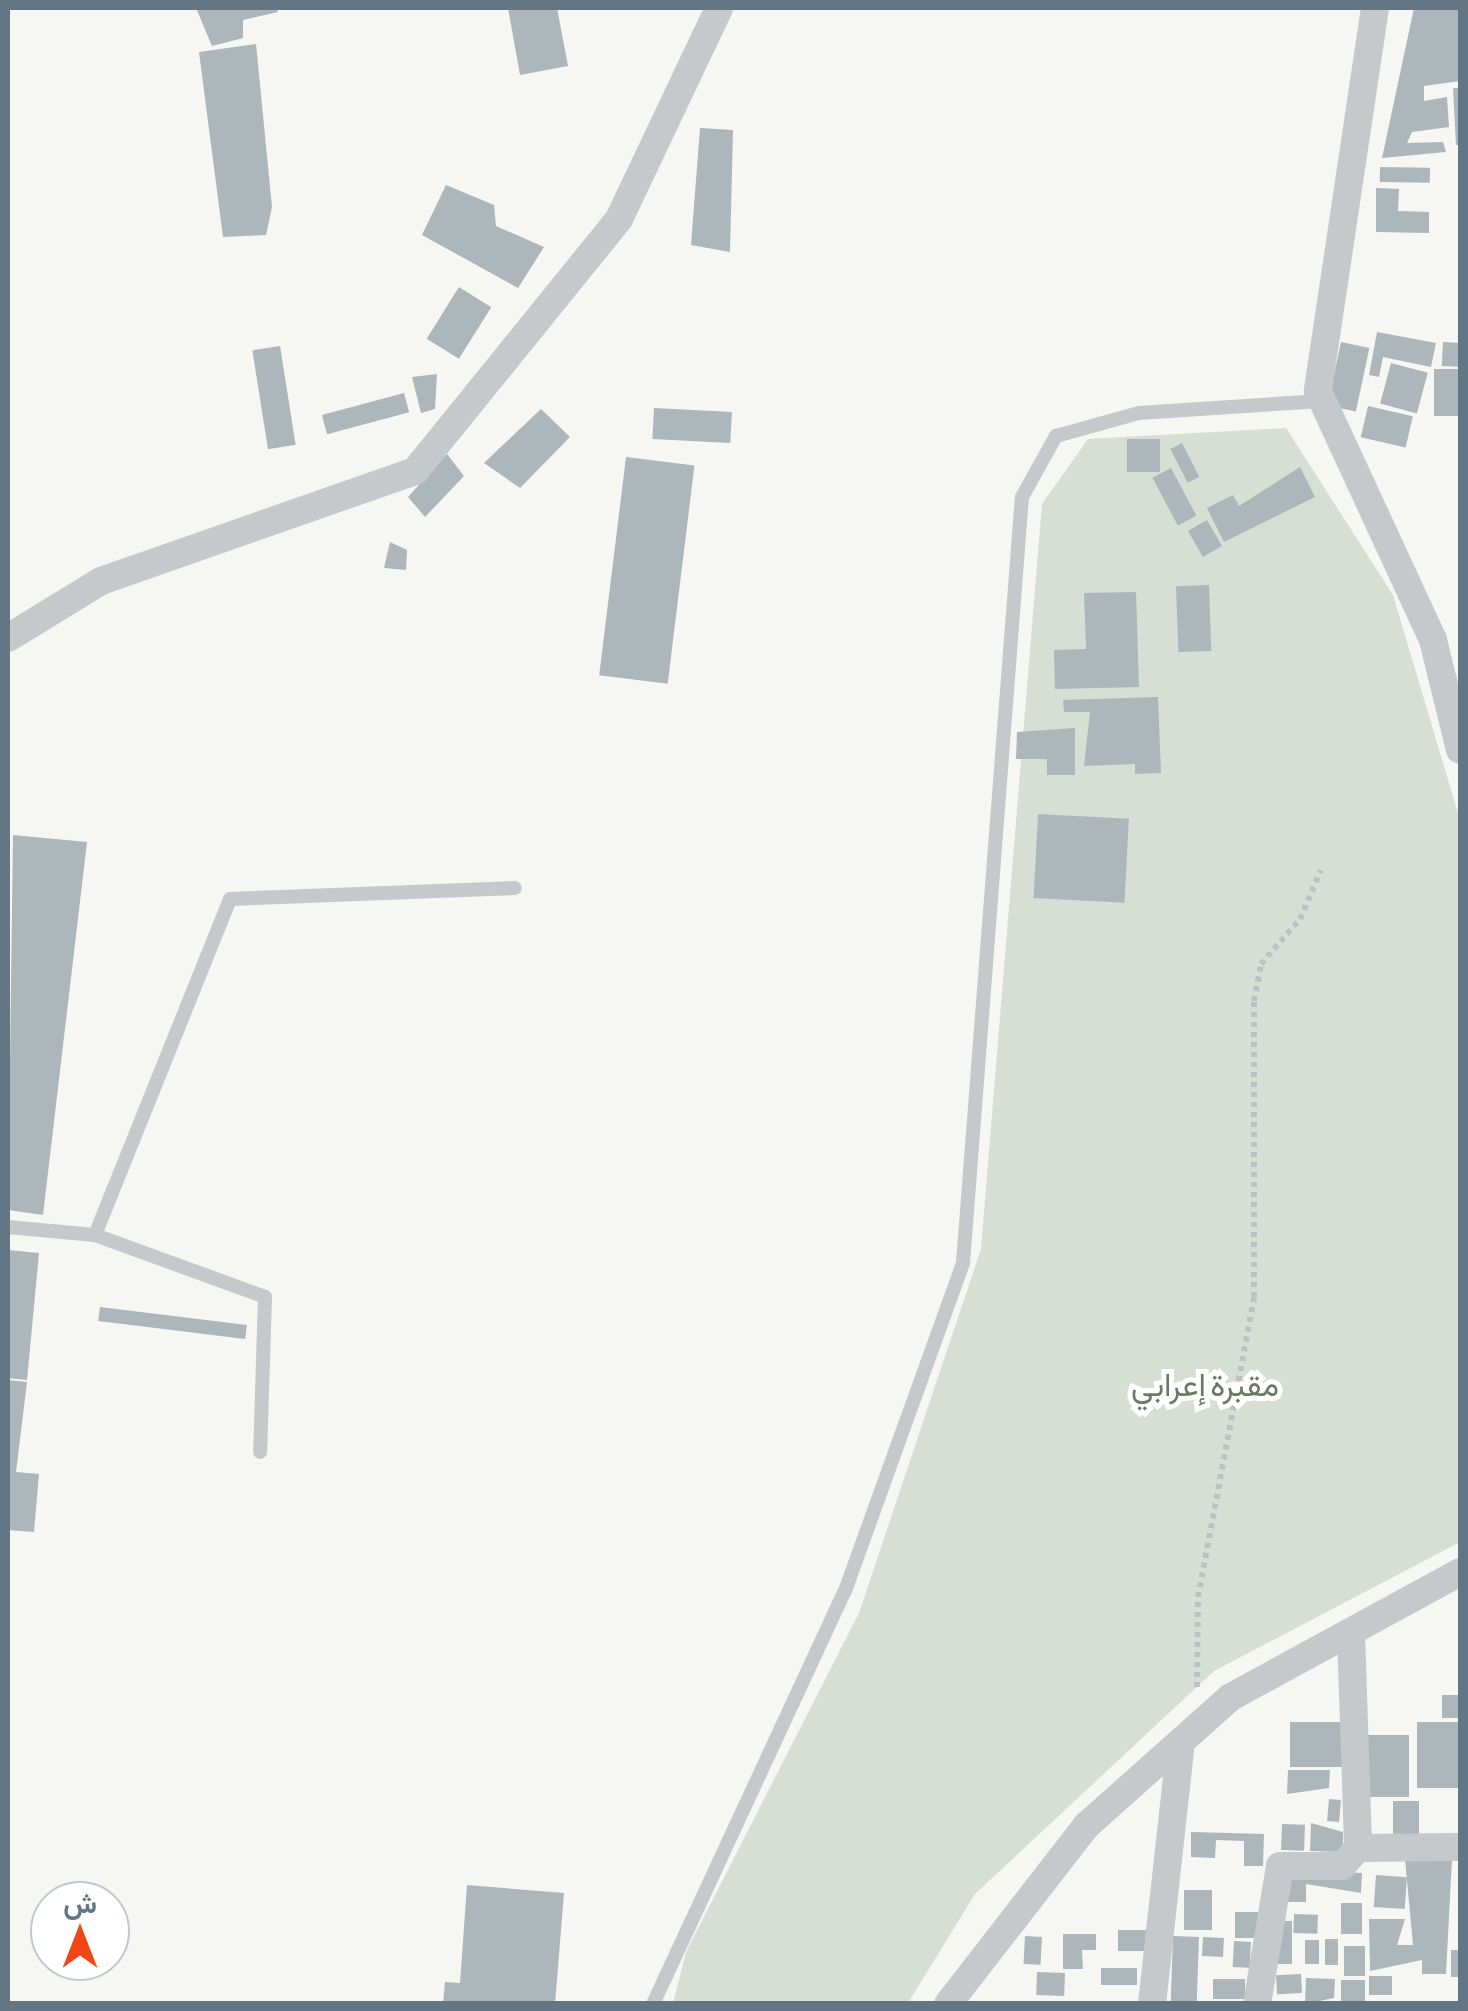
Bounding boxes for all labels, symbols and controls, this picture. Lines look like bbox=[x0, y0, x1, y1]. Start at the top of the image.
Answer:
park label: مقبرة إعرابي bbox=[1131, 1366, 1279, 1404]
north arrow bbox=[30, 1881, 130, 1981]
text: ش bbox=[63, 1887, 97, 1919]

